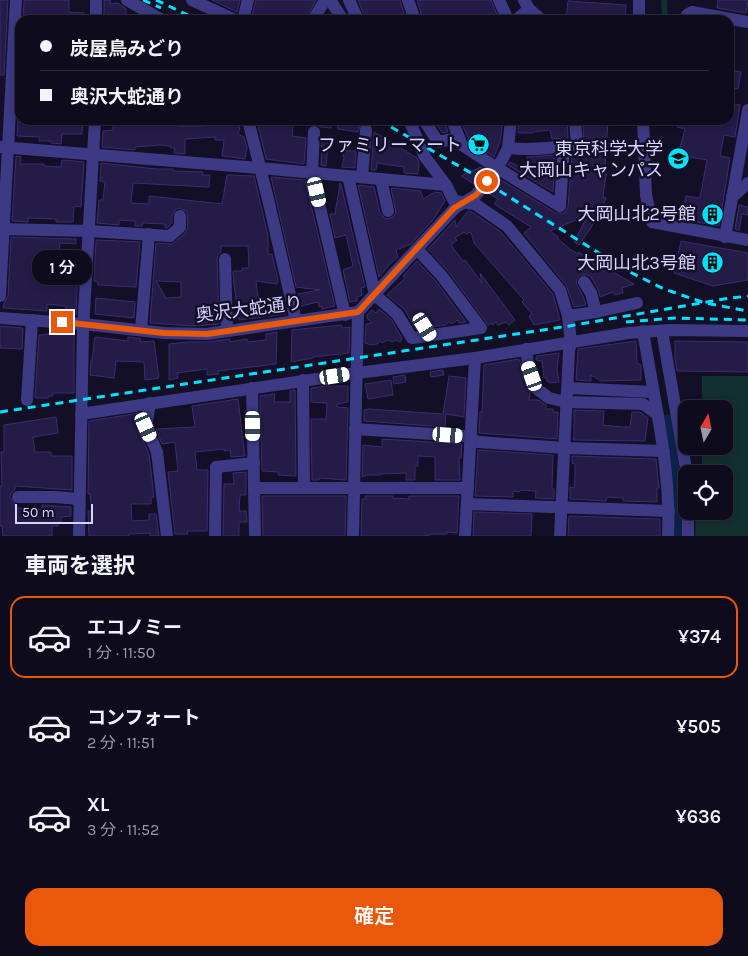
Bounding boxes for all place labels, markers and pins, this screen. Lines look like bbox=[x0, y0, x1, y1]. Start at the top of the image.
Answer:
supermarket icon: ファミリーマート bbox=[466, 133, 490, 157]
place label: ファミリーマート bbox=[318, 134, 462, 156]
place label: 東京科学大学 大岡山キャンパス bbox=[519, 138, 663, 181]
school or university icon: 東京科学大学 大岡山キャンパス bbox=[667, 147, 691, 171]
building icon: 大岡山北2号館 bbox=[700, 202, 724, 226]
place label: 大岡山北2号館 bbox=[578, 203, 696, 225]
building icon: 大岡山北3号館 bbox=[700, 251, 724, 275]
place label: 大岡山北3号館 bbox=[577, 252, 696, 274]

